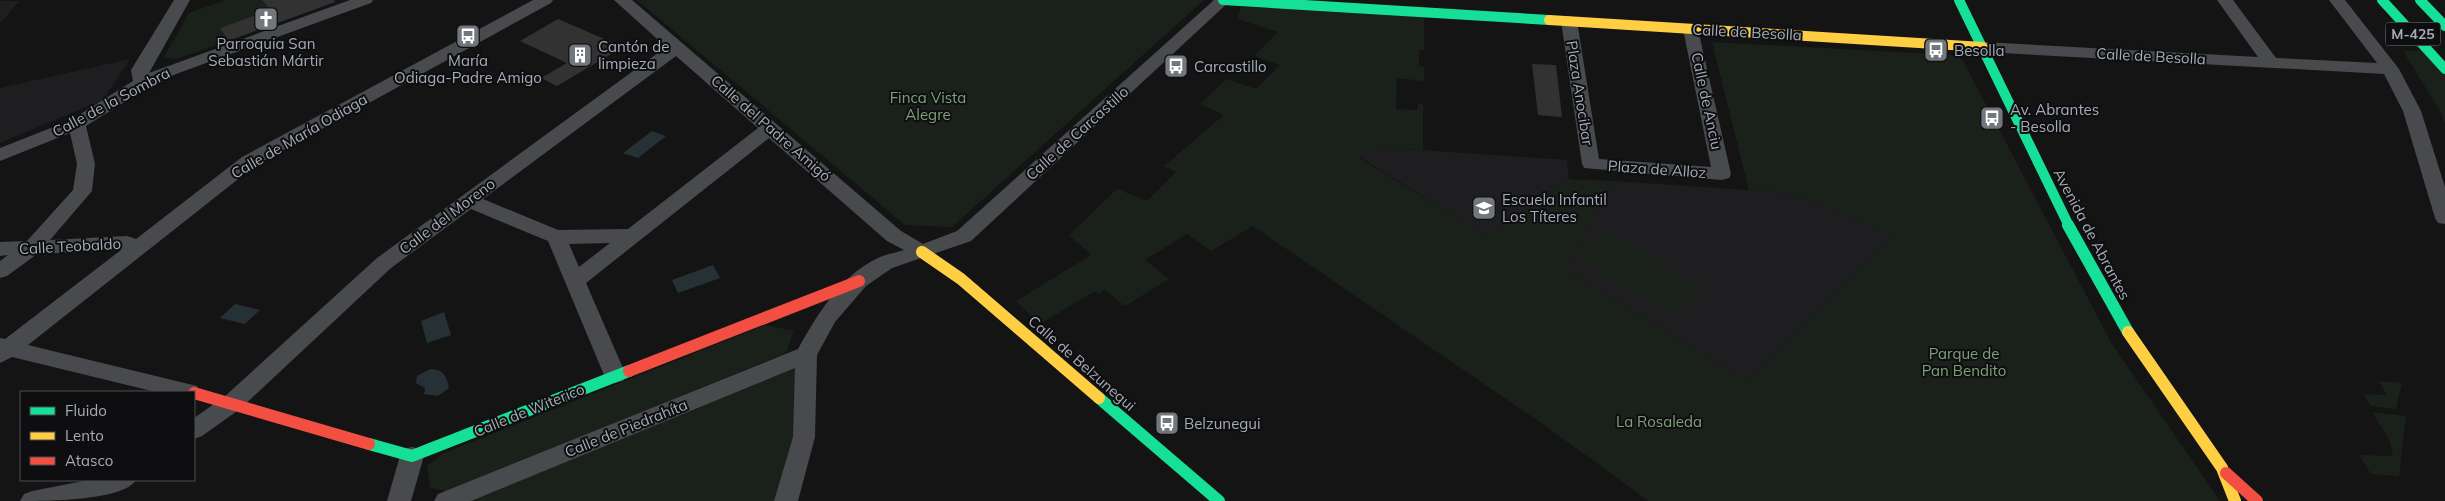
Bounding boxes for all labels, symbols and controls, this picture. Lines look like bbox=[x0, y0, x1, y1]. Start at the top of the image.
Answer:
church icon: Parroquia San Sebastián Mártir bbox=[253, 6, 279, 32]
street label: Calle de Besolla bbox=[1692, 20, 1802, 44]
road number: M-425 bbox=[2386, 22, 2440, 46]
bus stop icon: María Odiaga-Padre Amigo bbox=[455, 23, 481, 49]
place label: Parroquia San Sebastián Mártir bbox=[208, 34, 324, 70]
place label: Cantón de limpieza bbox=[598, 37, 669, 73]
bus stop icon: Besolla bbox=[1923, 37, 1949, 63]
street label: Plaza Anocibar bbox=[1562, 39, 1598, 147]
place label: Besolla bbox=[1954, 41, 2005, 60]
building icon: Cantón de limpieza bbox=[567, 42, 593, 68]
street label: Calle de Besolla bbox=[2096, 44, 2206, 68]
place label: María Odiaga-Padre Amigo bbox=[394, 51, 542, 87]
street label: Calle de Anciu bbox=[1687, 51, 1727, 151]
bus stop icon: Carcastillo bbox=[1163, 53, 1189, 79]
place label: Carcastillo bbox=[1194, 57, 1267, 76]
street label: Calle de la Sombra bbox=[49, 63, 173, 141]
street label: Calle del Padre Amigó bbox=[707, 71, 835, 185]
street label: Calle de Carcastillo bbox=[1022, 82, 1132, 184]
park label: Finca Vista Alegre bbox=[890, 88, 966, 124]
street label: Calle de María Odiaga bbox=[227, 89, 371, 183]
place label: Av. Abrantes - Besolla bbox=[2010, 100, 2099, 136]
bus stop icon: Av. Abrantes - Besolla bbox=[1979, 105, 2005, 131]
street label: Plaza de Alloz bbox=[1607, 156, 1707, 182]
street label: Avenida de Abrantes bbox=[2049, 165, 2135, 303]
street label: Calle del Moreno bbox=[395, 174, 499, 258]
place label: Escuela Infantil Los Títeres bbox=[1502, 190, 1607, 226]
school or university icon: Escuela Infantil Los Títeres bbox=[1471, 195, 1497, 221]
street label: Calle Teobaldo bbox=[19, 234, 121, 258]
street label: Calle de Belzunegui bbox=[1024, 311, 1140, 415]
park label: Parque de Pan Bendito bbox=[1922, 344, 2006, 380]
street label: Calle de Witerico bbox=[471, 379, 587, 441]
legend bbox=[20, 391, 195, 481]
street label: Calle de Piedrahíta bbox=[562, 395, 690, 461]
text: Fluido bbox=[65, 401, 107, 420]
bus stop icon: Belzunegui bbox=[1154, 410, 1180, 436]
park label: La Rosaleda bbox=[1616, 412, 1702, 431]
place label: Belzunegui bbox=[1184, 414, 1261, 433]
text: Lento bbox=[65, 426, 104, 445]
text: Atasco bbox=[65, 451, 113, 470]

